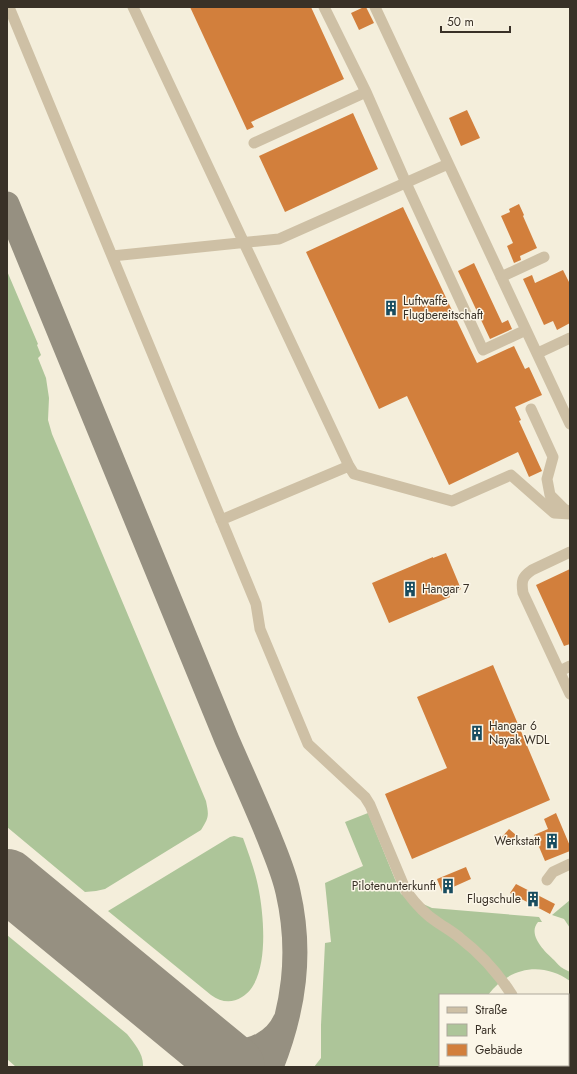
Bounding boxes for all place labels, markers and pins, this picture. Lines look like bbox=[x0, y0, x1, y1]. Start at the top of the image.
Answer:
place label: Luftwaffe Flugbereitschaft bbox=[403, 292, 483, 324]
building icon: Luftwaffe Flugbereitschaft bbox=[382, 299, 400, 317]
building icon: Hangar 7 bbox=[401, 580, 419, 598]
place label: Hangar 7 bbox=[422, 580, 470, 598]
place label: Hangar 6 Nayak WDL bbox=[489, 717, 550, 749]
building icon: Hangar 6 Nayak WDL bbox=[468, 724, 486, 742]
place label: Werkstatt bbox=[494, 832, 540, 850]
building icon: Werkstatt bbox=[543, 832, 561, 850]
place label: Pilotenunterkunft bbox=[352, 877, 436, 895]
building icon: Pilotenunterkunft bbox=[439, 877, 457, 895]
place label: Flugschule bbox=[467, 890, 521, 908]
building icon: Flugschule bbox=[524, 890, 542, 908]

